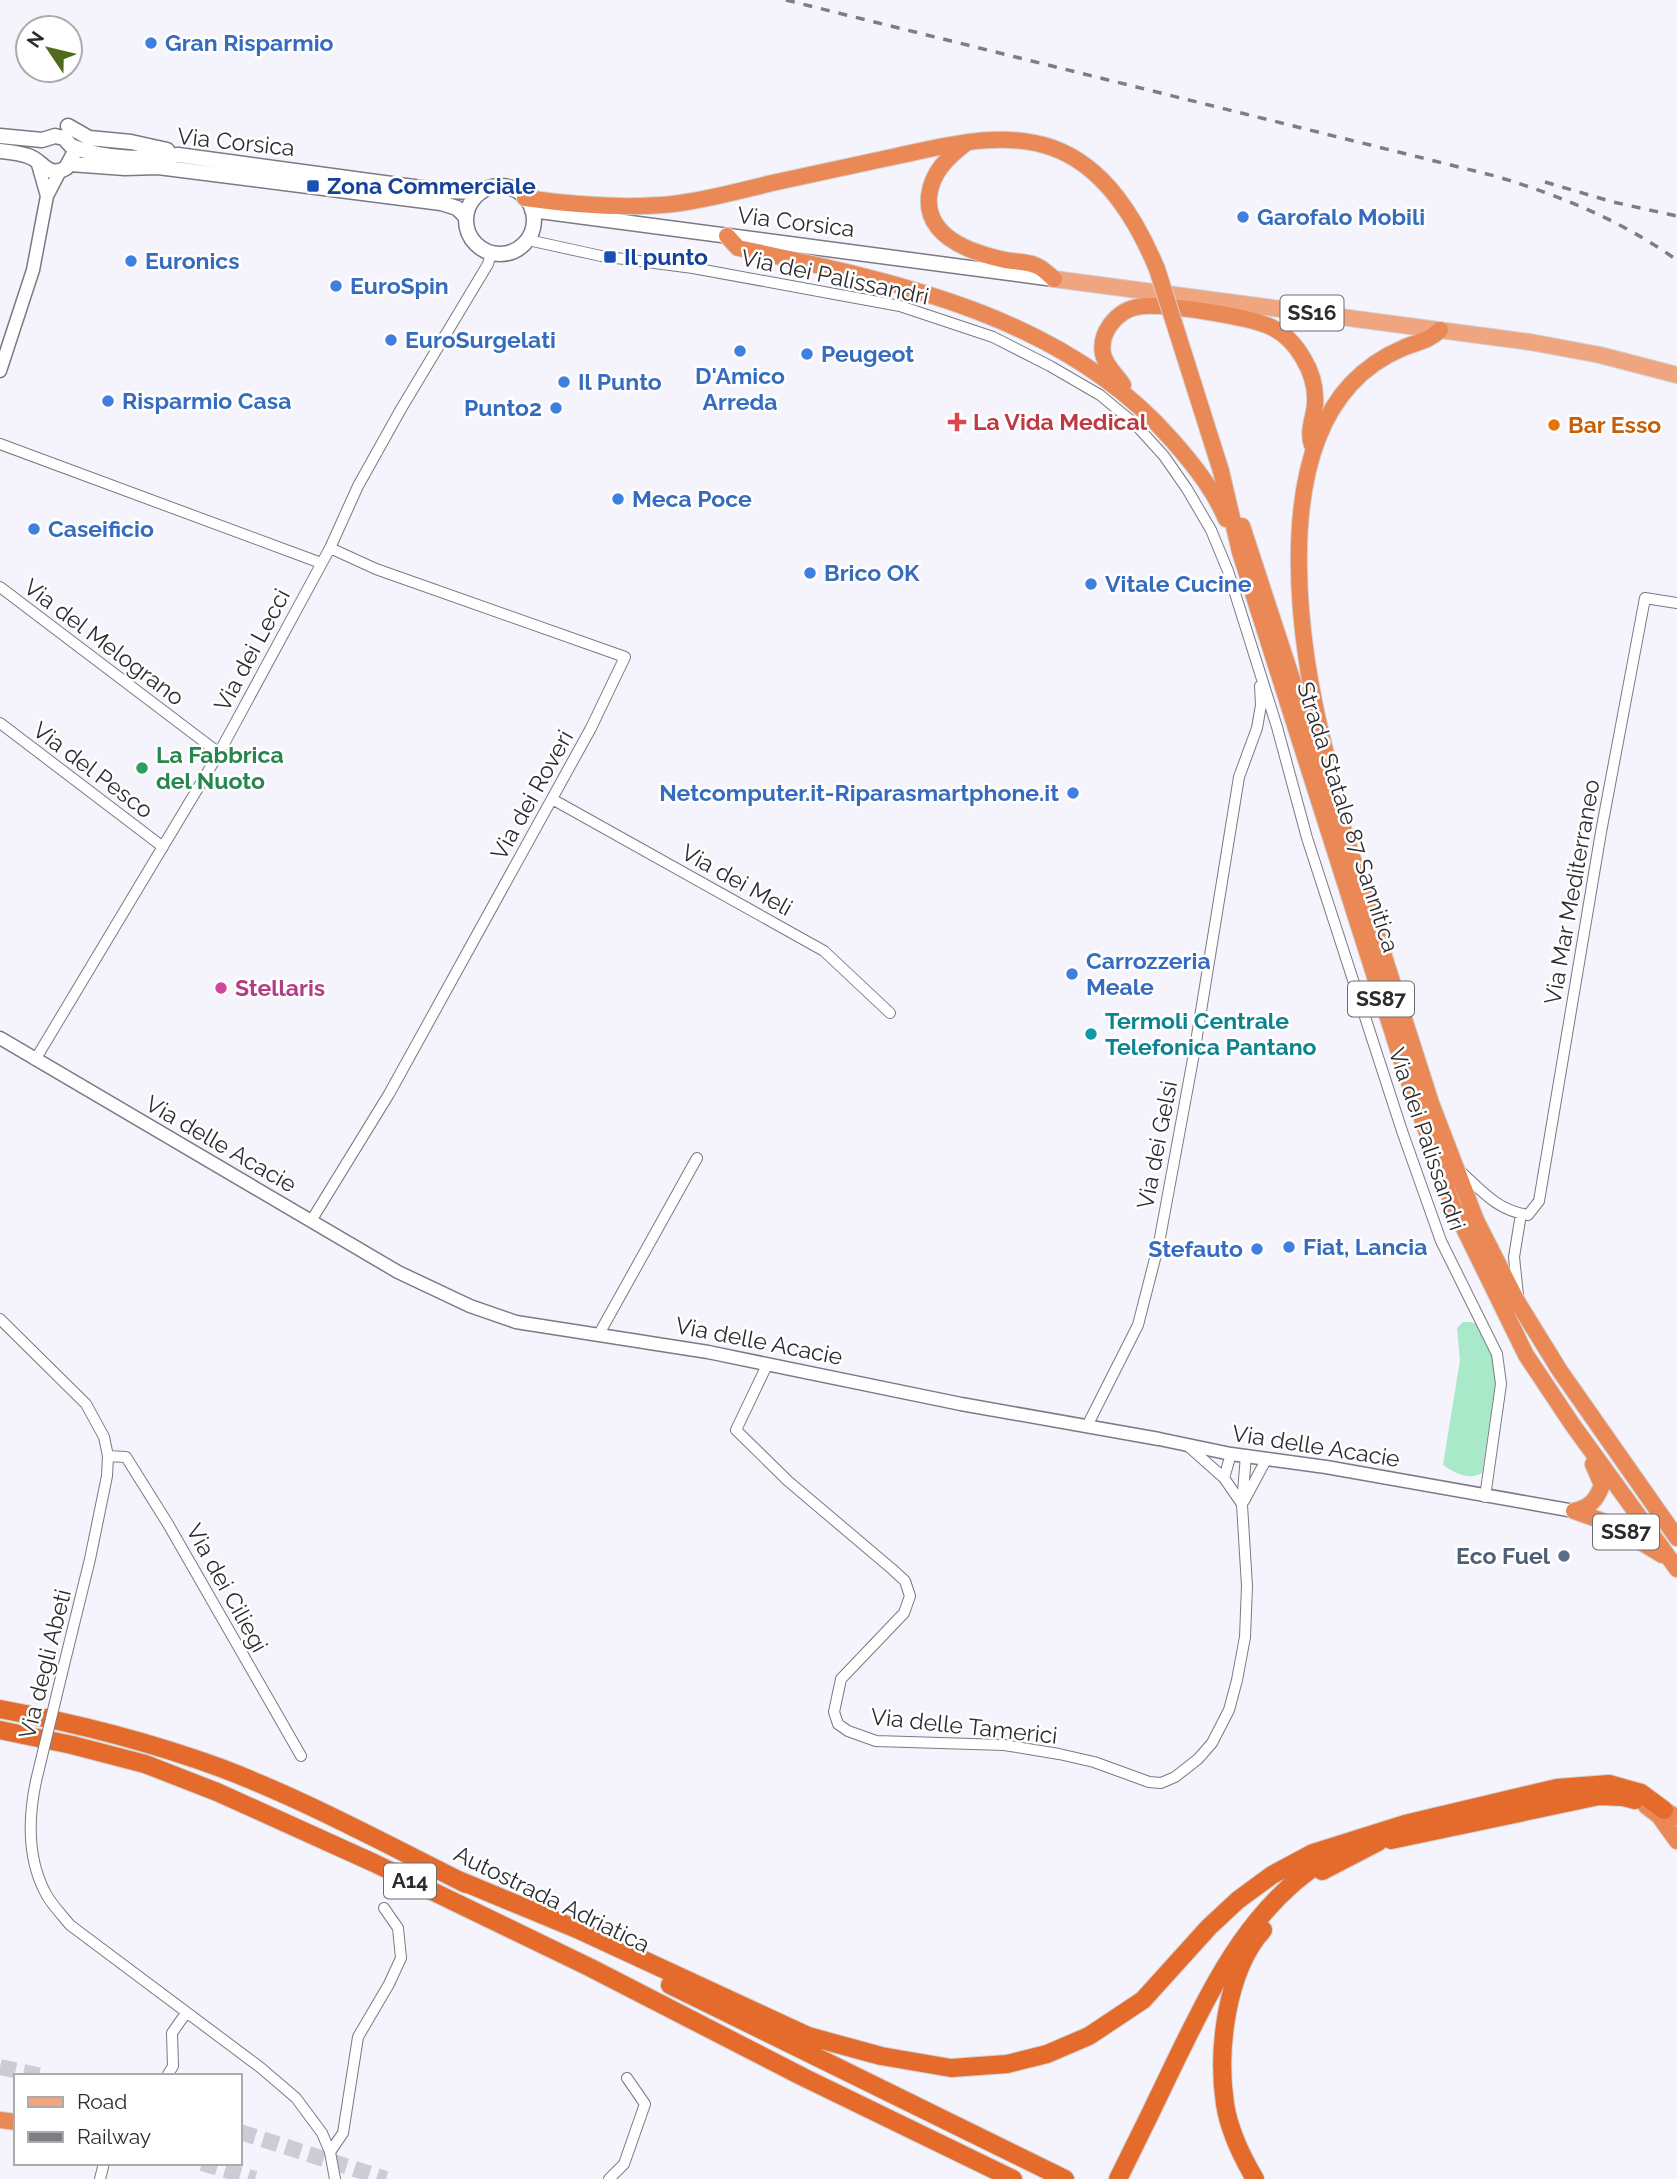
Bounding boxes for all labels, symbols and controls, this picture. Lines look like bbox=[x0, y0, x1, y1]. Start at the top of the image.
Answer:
north arrow bbox=[14, 14, 84, 84]
text: N bbox=[22, 27, 48, 51]
place label: Gran Risparmio bbox=[165, 29, 333, 56]
marker: Gran Risparmio bbox=[143, 35, 159, 51]
street label: Via Corsica bbox=[176, 122, 296, 161]
place label: Zona Commerciale bbox=[327, 172, 536, 199]
marker: Zona Commerciale bbox=[305, 178, 321, 194]
street label: Via Corsica bbox=[736, 201, 856, 242]
place label: Garofalo Mobili bbox=[1257, 203, 1425, 230]
marker: Garofalo Mobili bbox=[1235, 209, 1251, 225]
place label: Il punto bbox=[624, 243, 708, 270]
street label: Via dei Palissandri bbox=[739, 243, 931, 310]
place label: Euronics bbox=[145, 247, 240, 274]
marker: Il punto bbox=[602, 249, 618, 265]
marker: Euronics bbox=[123, 253, 139, 269]
place label: EuroSpin bbox=[350, 272, 449, 299]
marker: EuroSpin bbox=[328, 278, 344, 294]
road number: SS16 bbox=[1280, 296, 1344, 330]
place label: EuroSurgelati bbox=[405, 326, 556, 353]
marker: EuroSurgelati bbox=[383, 332, 399, 348]
place label: Peugeot bbox=[821, 340, 914, 367]
marker: D'Amico Arreda bbox=[732, 343, 748, 359]
marker: Peugeot bbox=[799, 346, 815, 362]
place label: D'Amico Arreda bbox=[695, 362, 785, 415]
place label: Il Punto bbox=[578, 368, 662, 395]
marker: Il Punto bbox=[556, 374, 572, 390]
place label: Risparmio Casa bbox=[122, 387, 291, 414]
marker: Risparmio Casa bbox=[100, 393, 116, 409]
place label: Punto2 bbox=[464, 394, 542, 421]
marker: Punto2 bbox=[548, 400, 564, 416]
place label: La Vida Medical bbox=[973, 408, 1148, 435]
place label: Bar Esso bbox=[1568, 411, 1661, 438]
marker: La Vida Medical bbox=[947, 412, 967, 432]
marker: Bar Esso bbox=[1546, 417, 1562, 433]
place label: Meca Poce bbox=[632, 485, 752, 512]
marker: Meca Poce bbox=[610, 491, 626, 507]
place label: Caseificio bbox=[48, 515, 154, 542]
marker: Caseificio bbox=[26, 521, 42, 537]
place label: Brico OK bbox=[824, 559, 920, 586]
marker: Brico OK bbox=[802, 565, 818, 581]
place label: Vitale Cucine bbox=[1105, 570, 1252, 597]
street label: Via del Melograno bbox=[19, 573, 190, 711]
marker: Vitale Cucine bbox=[1083, 576, 1099, 592]
street label: Via dei Lecci bbox=[208, 584, 295, 715]
street label: Strada Statale 87 Sannitica bbox=[1292, 678, 1405, 955]
street label: Via del Pesco bbox=[28, 716, 159, 823]
street label: Via dei Roveri bbox=[485, 725, 578, 864]
place label: La Fabbrica del Nuoto bbox=[156, 741, 284, 794]
marker: La Fabbrica del Nuoto bbox=[134, 760, 150, 776]
street label: Via Mar Mediterraneo bbox=[1538, 777, 1605, 1007]
place label: Netcomputer.it-Riparasmartphone.it bbox=[659, 779, 1059, 806]
marker: Netcomputer.it-Riparasmartphone.it bbox=[1065, 785, 1081, 801]
street label: Via dei Meli bbox=[677, 838, 797, 921]
place label: Carrozzeria Meale bbox=[1086, 947, 1211, 1000]
marker: Carrozzeria Meale bbox=[1064, 966, 1080, 982]
place label: Stellaris bbox=[235, 974, 325, 1001]
marker: Stellaris bbox=[213, 980, 229, 996]
road number: SS87 bbox=[1348, 982, 1414, 1016]
place label: Termoli Centrale Telefonica Pantano bbox=[1105, 1007, 1317, 1060]
marker: Termoli Centrale Telefonica Pantano bbox=[1083, 1026, 1099, 1042]
street label: Via dei Palissandri bbox=[1384, 1044, 1471, 1234]
street label: Via dei Gelsi bbox=[1131, 1078, 1182, 1211]
street label: Via delle Acacie bbox=[141, 1089, 301, 1198]
place label: Fiat, Lancia bbox=[1303, 1233, 1427, 1260]
place label: Stefauto bbox=[1148, 1235, 1243, 1262]
marker: Fiat, Lancia bbox=[1281, 1239, 1297, 1255]
marker: Stefauto bbox=[1249, 1241, 1265, 1257]
street label: Via delle Acacie bbox=[673, 1311, 845, 1370]
street label: Via delle Acacie bbox=[1230, 1419, 1402, 1472]
road number: SS87 bbox=[1593, 1514, 1659, 1550]
street label: Via dei Ciliegi bbox=[181, 1519, 274, 1657]
place label: Eco Fuel bbox=[1456, 1542, 1551, 1569]
marker: Eco Fuel bbox=[1556, 1548, 1572, 1564]
street label: Via degli Abeti bbox=[13, 1586, 76, 1742]
street label: Via delle Tamerici bbox=[869, 1702, 1059, 1749]
street label: Autostrada Adriatica bbox=[450, 1839, 655, 1958]
road number: A14 bbox=[384, 1864, 436, 1898]
legend bbox=[14, 2074, 242, 2165]
text: Road bbox=[77, 2089, 127, 2114]
text: Railway bbox=[77, 2124, 151, 2149]

